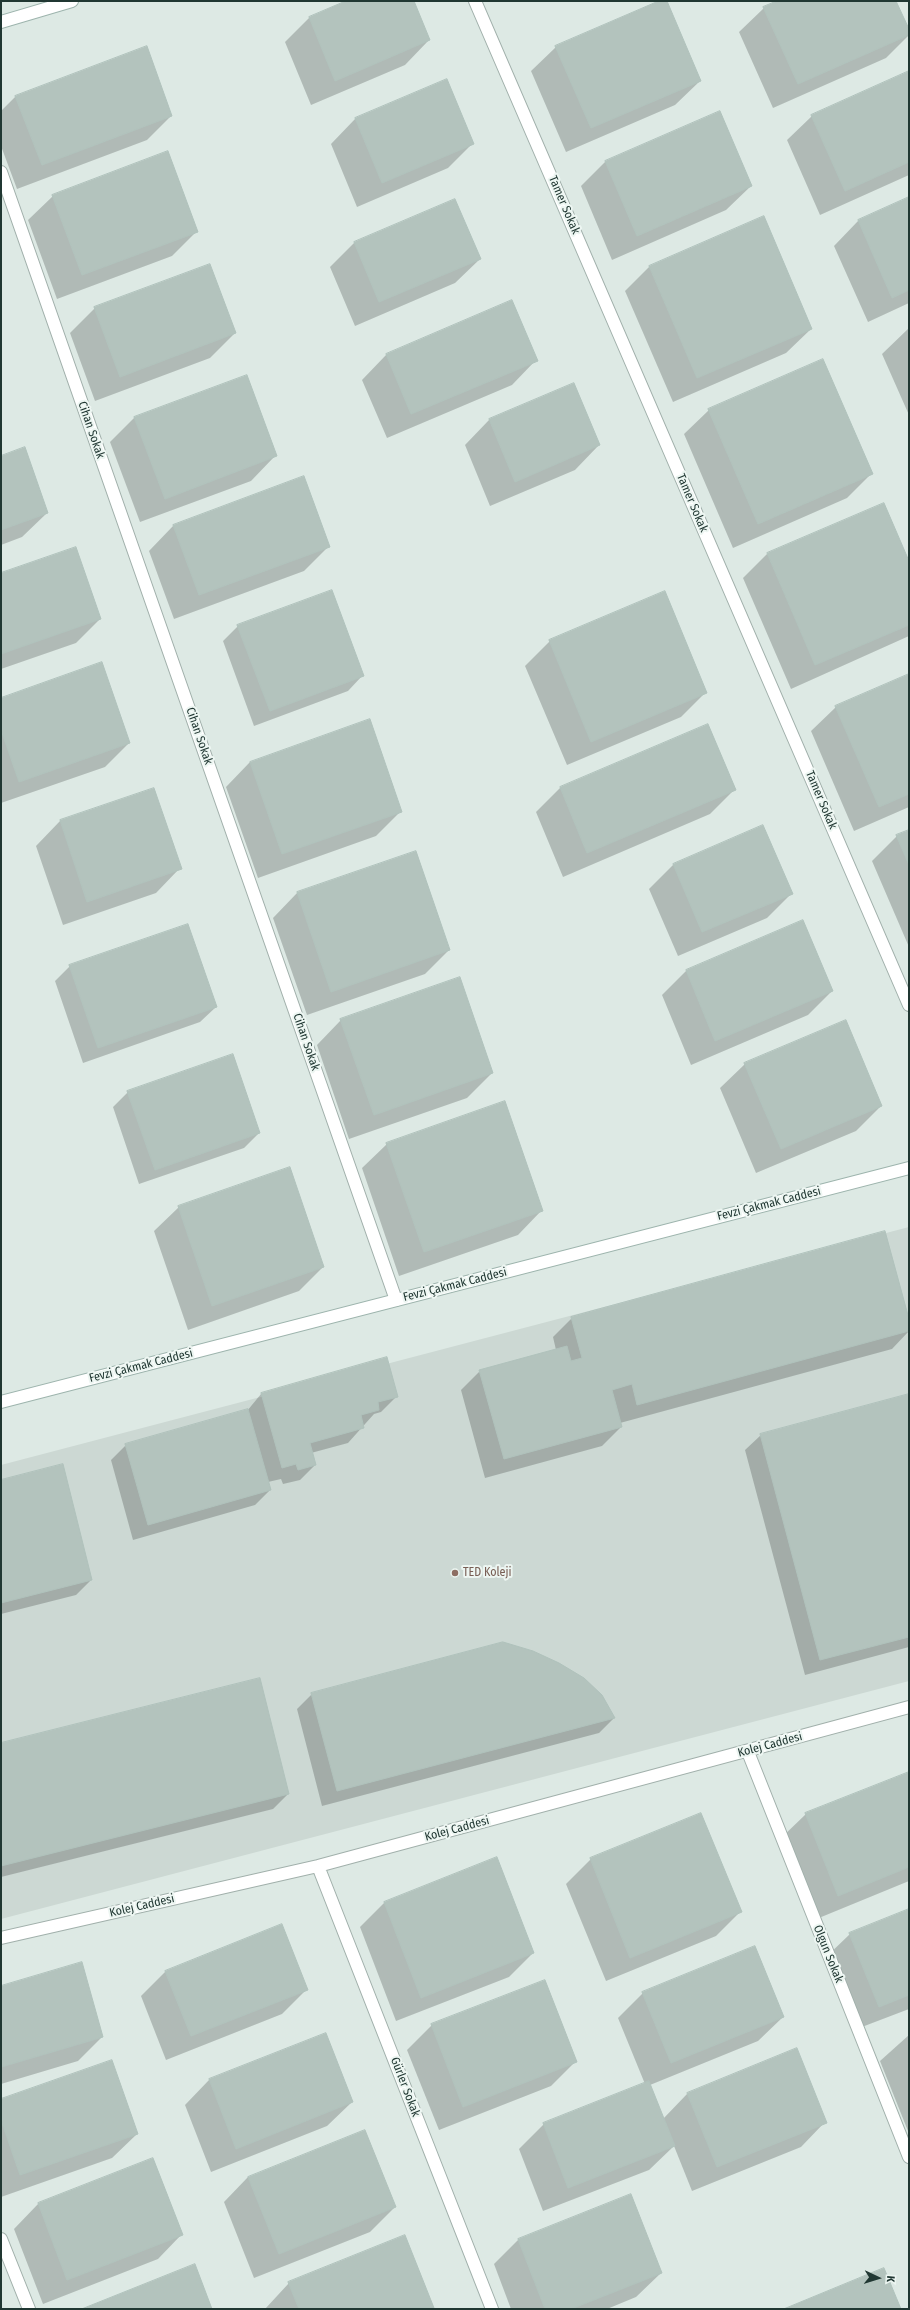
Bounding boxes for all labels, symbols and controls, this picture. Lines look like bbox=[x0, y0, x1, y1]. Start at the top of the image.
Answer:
street label: Tamer Sokak bbox=[545, 174, 583, 236]
street label: Cihan Sokak bbox=[74, 399, 108, 461]
street label: Tamer Sokak bbox=[673, 472, 711, 534]
street label: Cihan Sokak bbox=[182, 705, 216, 767]
street label: Tamer Sokak bbox=[802, 769, 840, 831]
street label: Cihan Sokak bbox=[289, 1011, 323, 1073]
street label: Fevzi Çakmak Caddesi bbox=[716, 1184, 822, 1224]
street label: Fevzi Çakmak Caddesi bbox=[402, 1265, 508, 1305]
street label: Fevzi Çakmak Caddesi bbox=[88, 1346, 194, 1386]
place label: TED Koleji bbox=[463, 1566, 512, 1580]
marker: TED Koleji bbox=[450, 1568, 460, 1578]
street label: Kolej Caddesi bbox=[736, 1729, 804, 1761]
street label: Kolej Caddesi bbox=[423, 1813, 491, 1845]
street label: Kolej Caddesi bbox=[108, 1892, 176, 1920]
street label: Olgun Sokak bbox=[810, 1923, 846, 1985]
street label: Gürler Sokak bbox=[387, 2055, 423, 2119]
north arrow bbox=[858, 2258, 898, 2298]
text: K bbox=[884, 2275, 897, 2283]

